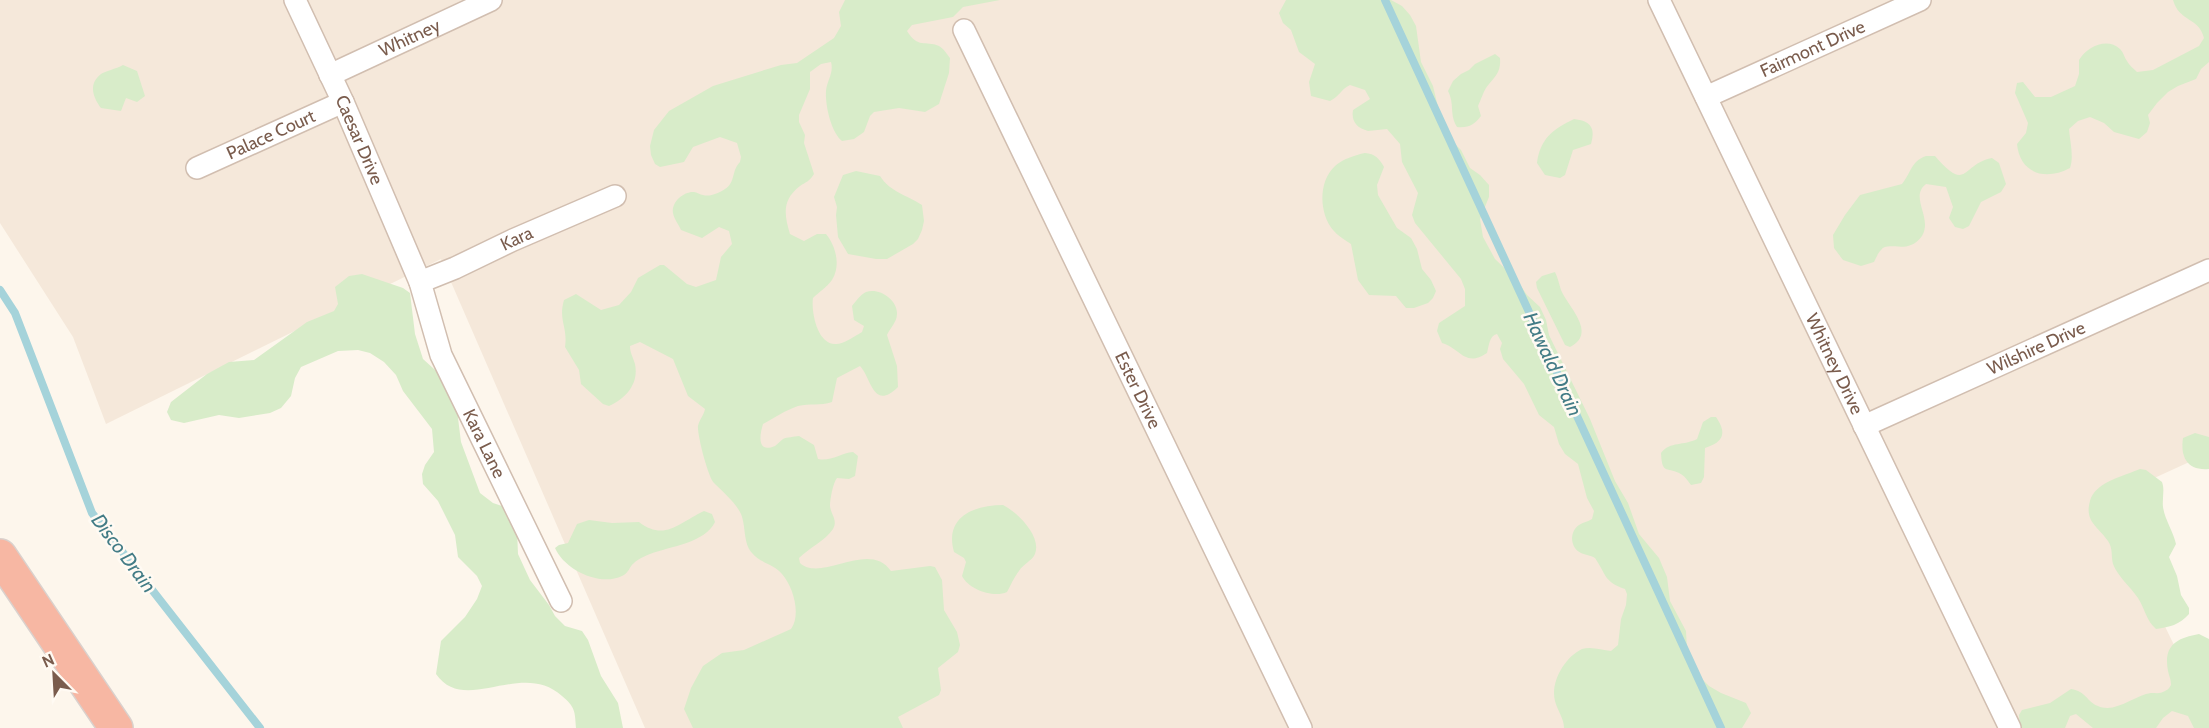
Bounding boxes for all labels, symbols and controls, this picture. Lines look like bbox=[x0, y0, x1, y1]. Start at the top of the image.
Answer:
street label: Whitney bbox=[376, 14, 444, 62]
street label: Fairmont Drive bbox=[1757, 15, 1868, 82]
street label: Caesar Drive bbox=[330, 92, 388, 188]
street label: Palace Court bbox=[223, 105, 319, 164]
street label: Kara bbox=[497, 222, 536, 255]
water label: Hawald Drain bbox=[1518, 308, 1588, 420]
street label: Whitney Drive bbox=[1801, 310, 1868, 418]
street label: Wilshire Drive bbox=[1984, 316, 2089, 380]
street label: Ester Drive bbox=[1110, 348, 1166, 432]
street label: Kara Lane bbox=[458, 405, 510, 482]
water label: Disco Drain bbox=[87, 509, 161, 597]
north arrow bbox=[24, 644, 84, 704]
text: N bbox=[39, 650, 57, 672]

